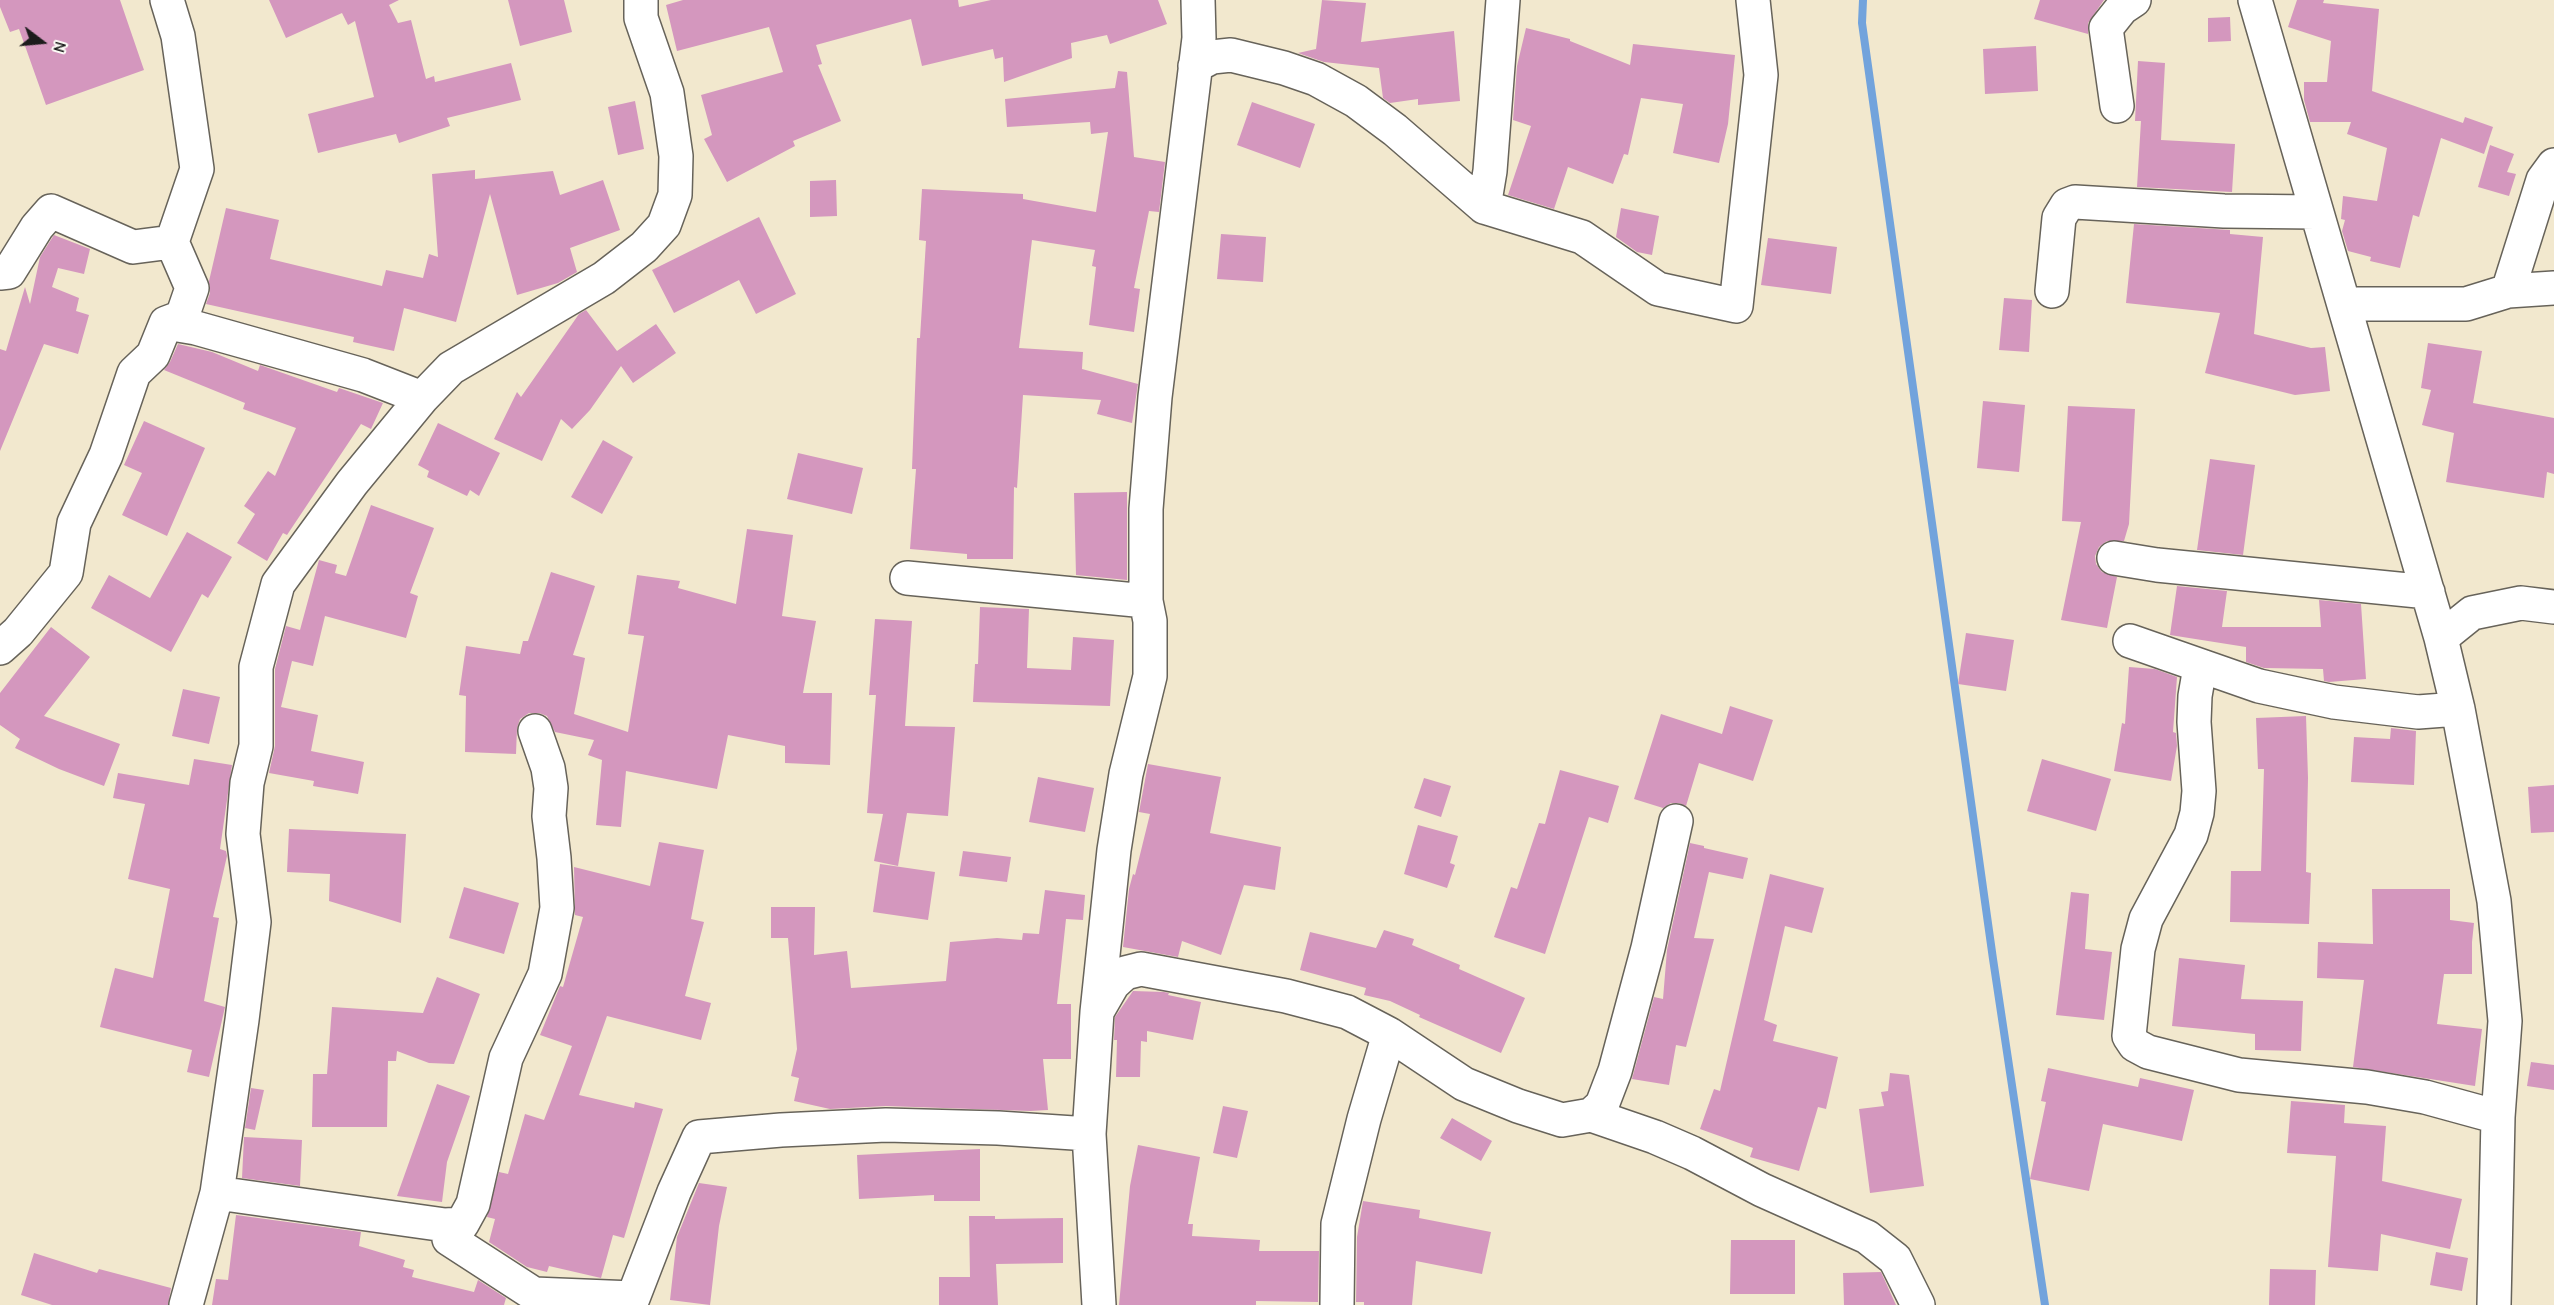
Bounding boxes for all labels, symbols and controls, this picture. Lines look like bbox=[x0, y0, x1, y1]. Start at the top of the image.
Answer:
north arrow bbox=[12, 12, 72, 72]
text: N bbox=[49, 39, 69, 54]

